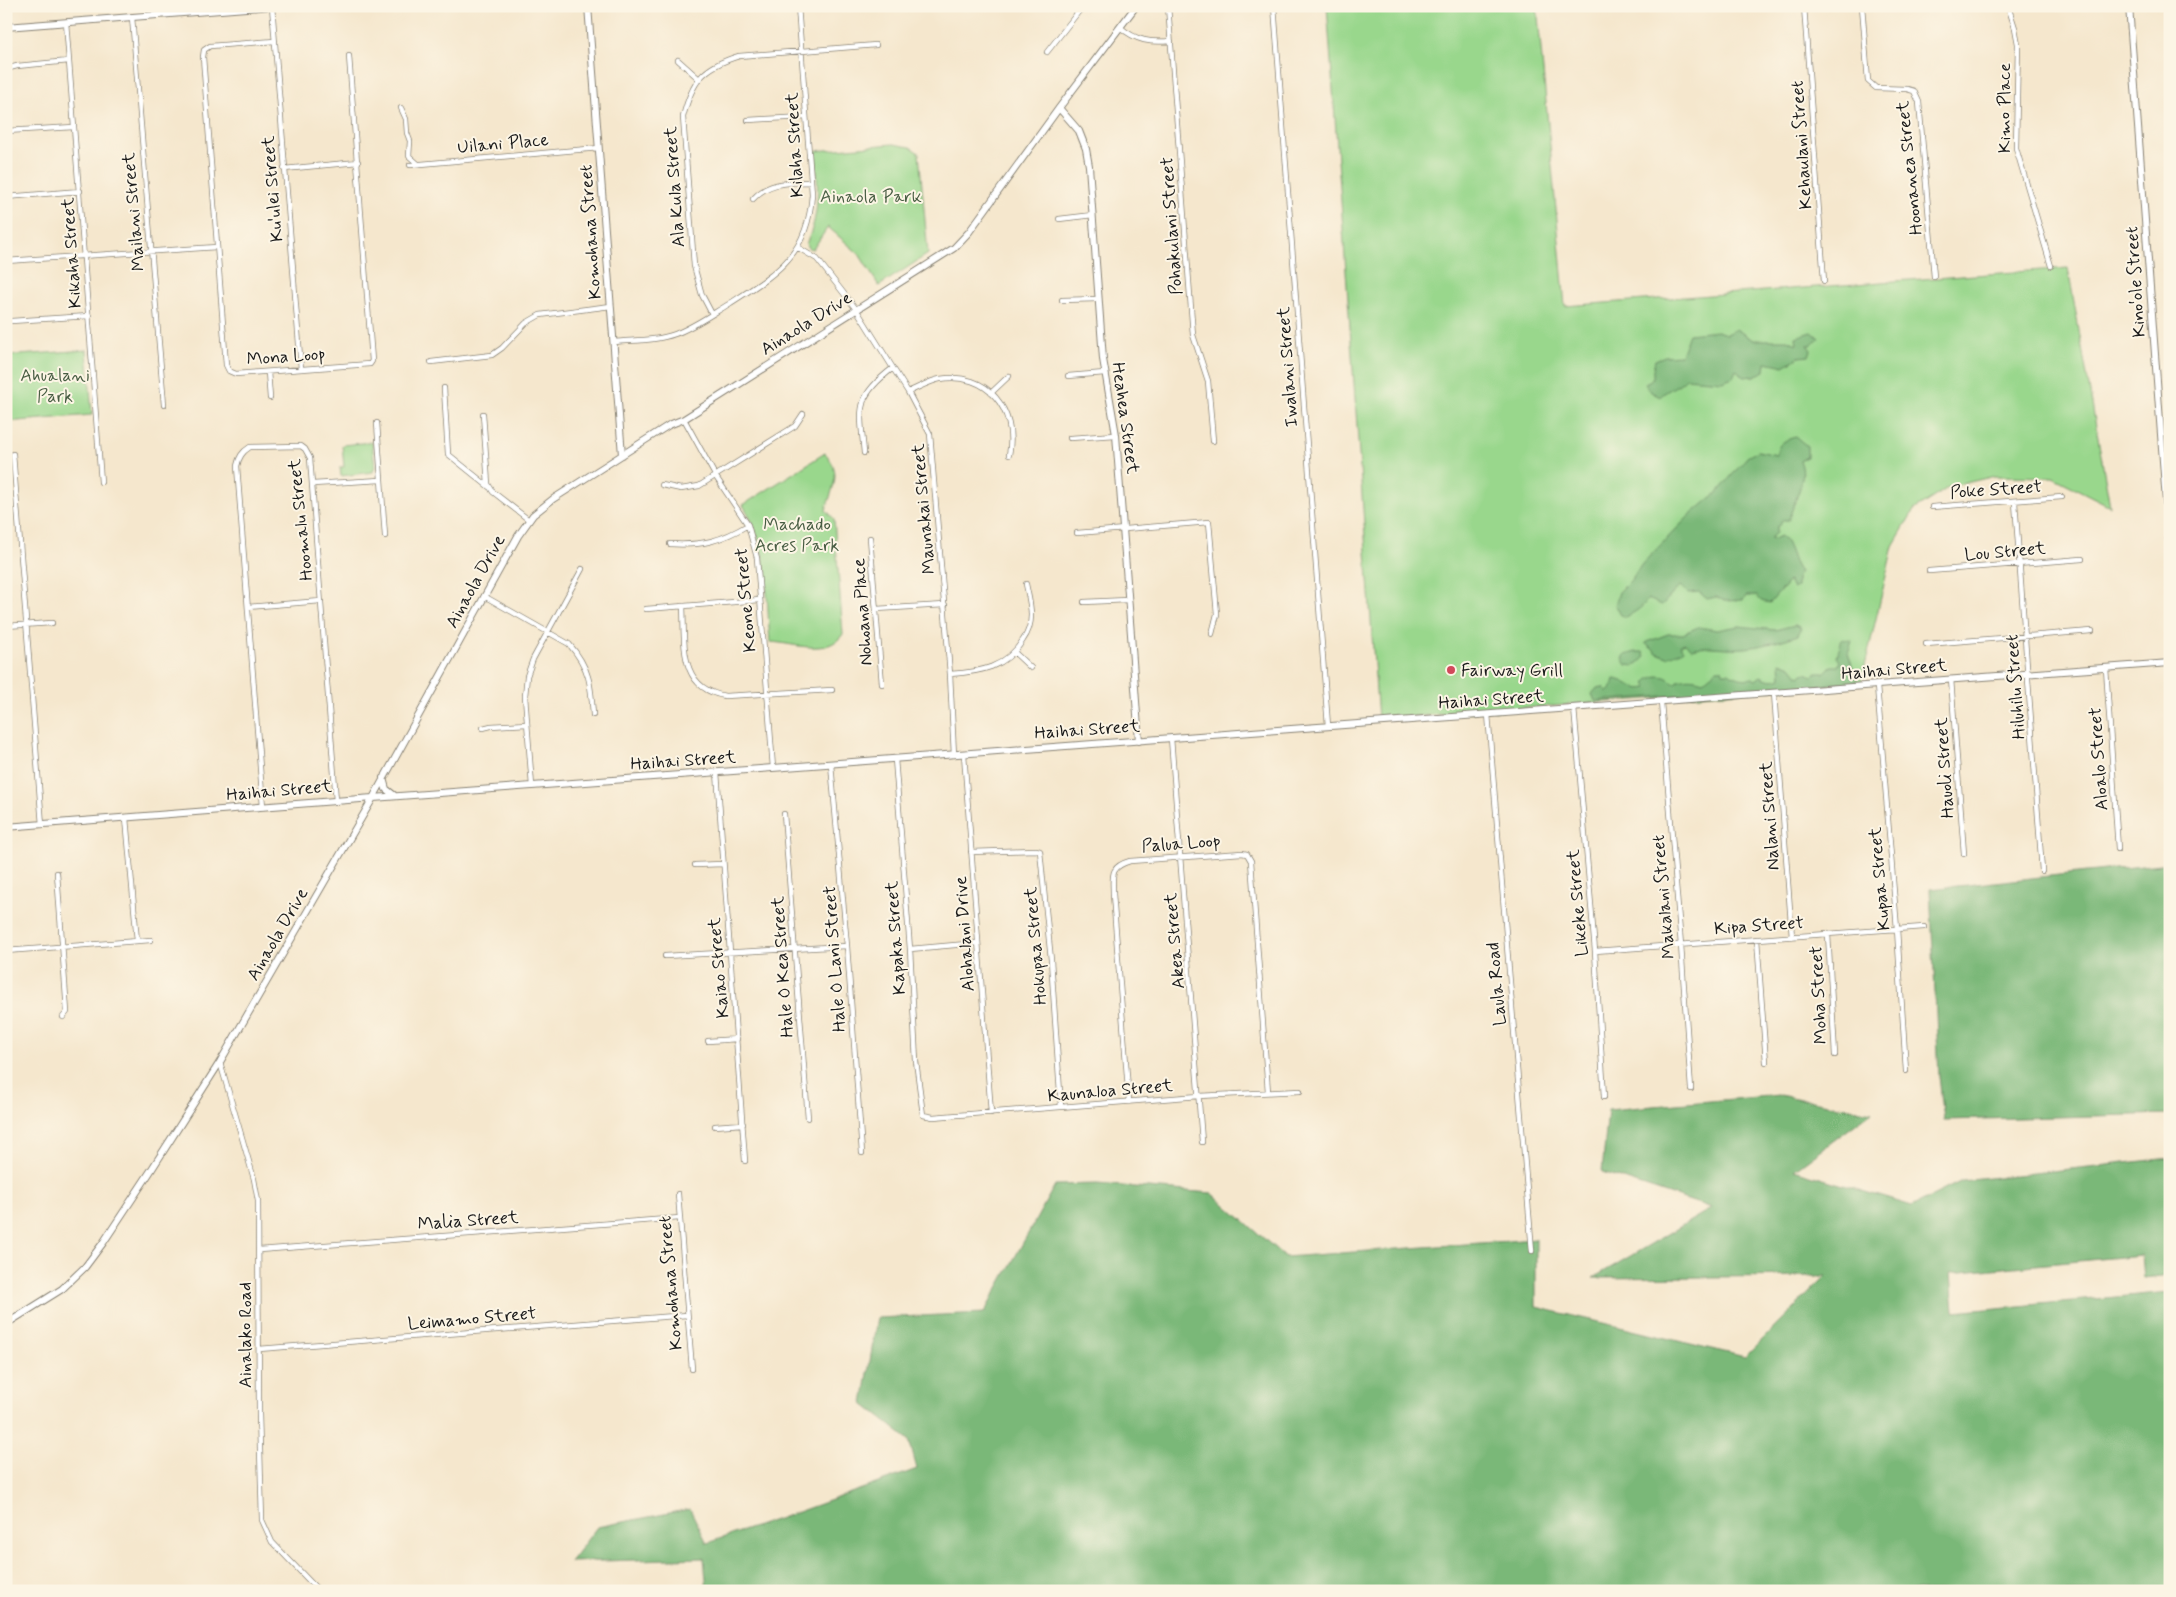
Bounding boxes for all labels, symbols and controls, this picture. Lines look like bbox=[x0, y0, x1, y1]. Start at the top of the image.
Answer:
street label: Kimo Place bbox=[1993, 63, 2017, 153]
street label: Kehaulani Street bbox=[1786, 79, 1818, 210]
street label: Kilaha Street bbox=[780, 91, 810, 198]
street label: Hoonanea Street bbox=[1891, 99, 1929, 236]
street label: Ala Kula Street bbox=[659, 125, 691, 248]
street label: Uilani Place bbox=[456, 128, 550, 160]
street label: Ku'ulei Street bbox=[256, 134, 290, 243]
street label: Mailani Street bbox=[117, 151, 151, 272]
street label: Pohakulani Street bbox=[1155, 156, 1189, 296]
street label: Komohana Street bbox=[574, 164, 608, 300]
park label: Ainaola Park bbox=[820, 185, 922, 209]
street label: Kikaha Street bbox=[56, 196, 88, 309]
street label: Kinoʻole Street bbox=[2120, 225, 2152, 338]
street label: Ainaola Drive bbox=[756, 286, 857, 361]
street label: Iwalani Street bbox=[1272, 306, 1304, 428]
street label: Mona Loop bbox=[246, 342, 326, 372]
street label: Heahea Street bbox=[1105, 361, 1145, 476]
park label: Ahualani Park bbox=[20, 364, 90, 409]
street label: Maunakai Street bbox=[906, 442, 942, 575]
street label: Hoomalu Street bbox=[283, 457, 319, 582]
street label: Poke Street bbox=[1949, 475, 2043, 505]
park label: Machado Acres Park bbox=[755, 513, 839, 558]
street label: Ainaola Drive bbox=[440, 530, 512, 633]
street label: Lou Street bbox=[1963, 536, 2047, 567]
street label: Keone Street bbox=[729, 547, 763, 653]
street label: Nohoana Place bbox=[847, 557, 879, 667]
street label: Hiluhilu Street bbox=[2000, 633, 2032, 740]
street label: Haihai Street bbox=[1840, 653, 1948, 687]
place label: Fairway Grill bbox=[1461, 659, 1563, 683]
marker: Fairway Grill bbox=[1445, 664, 1457, 676]
street label: Haihai Street bbox=[1437, 684, 1545, 716]
street label: Aloalo Street bbox=[2083, 706, 2115, 812]
street label: Haihai Street bbox=[1033, 714, 1141, 746]
street label: Hauoli Street bbox=[1929, 716, 1960, 819]
street label: Haihai Street bbox=[629, 745, 737, 777]
street label: Nalani Street bbox=[1754, 760, 1786, 871]
street label: Haihai Street bbox=[225, 774, 333, 808]
street label: Kupaa Street bbox=[1863, 826, 1896, 932]
street label: Palua Loop bbox=[1141, 829, 1222, 859]
street label: Makalani Street bbox=[1647, 833, 1681, 960]
street label: Likeke Street bbox=[1561, 848, 1595, 957]
street label: Alohalani Drive bbox=[949, 875, 981, 992]
street label: Kapaka Street bbox=[880, 880, 912, 996]
street label: Ainaola Drive bbox=[242, 884, 314, 985]
street label: Hale O Lani Street bbox=[818, 885, 852, 1033]
street label: Hokupaa Street bbox=[1019, 885, 1053, 1006]
street label: Akea Street bbox=[1159, 892, 1191, 990]
street label: Hale O Kea Street bbox=[766, 895, 800, 1038]
street label: Kipa Street bbox=[1713, 911, 1805, 941]
street label: Kaiao Street bbox=[703, 916, 735, 1019]
street label: Laula Road bbox=[1481, 941, 1513, 1027]
street label: Moha Street bbox=[1804, 945, 1834, 1045]
street label: Kaunaloa Street bbox=[1047, 1074, 1174, 1108]
street label: Malia Street bbox=[417, 1205, 520, 1236]
street label: Komohana Street bbox=[653, 1214, 689, 1351]
street label: Ainalako Road bbox=[234, 1282, 258, 1388]
street label: Leimamo Street bbox=[407, 1301, 537, 1337]

